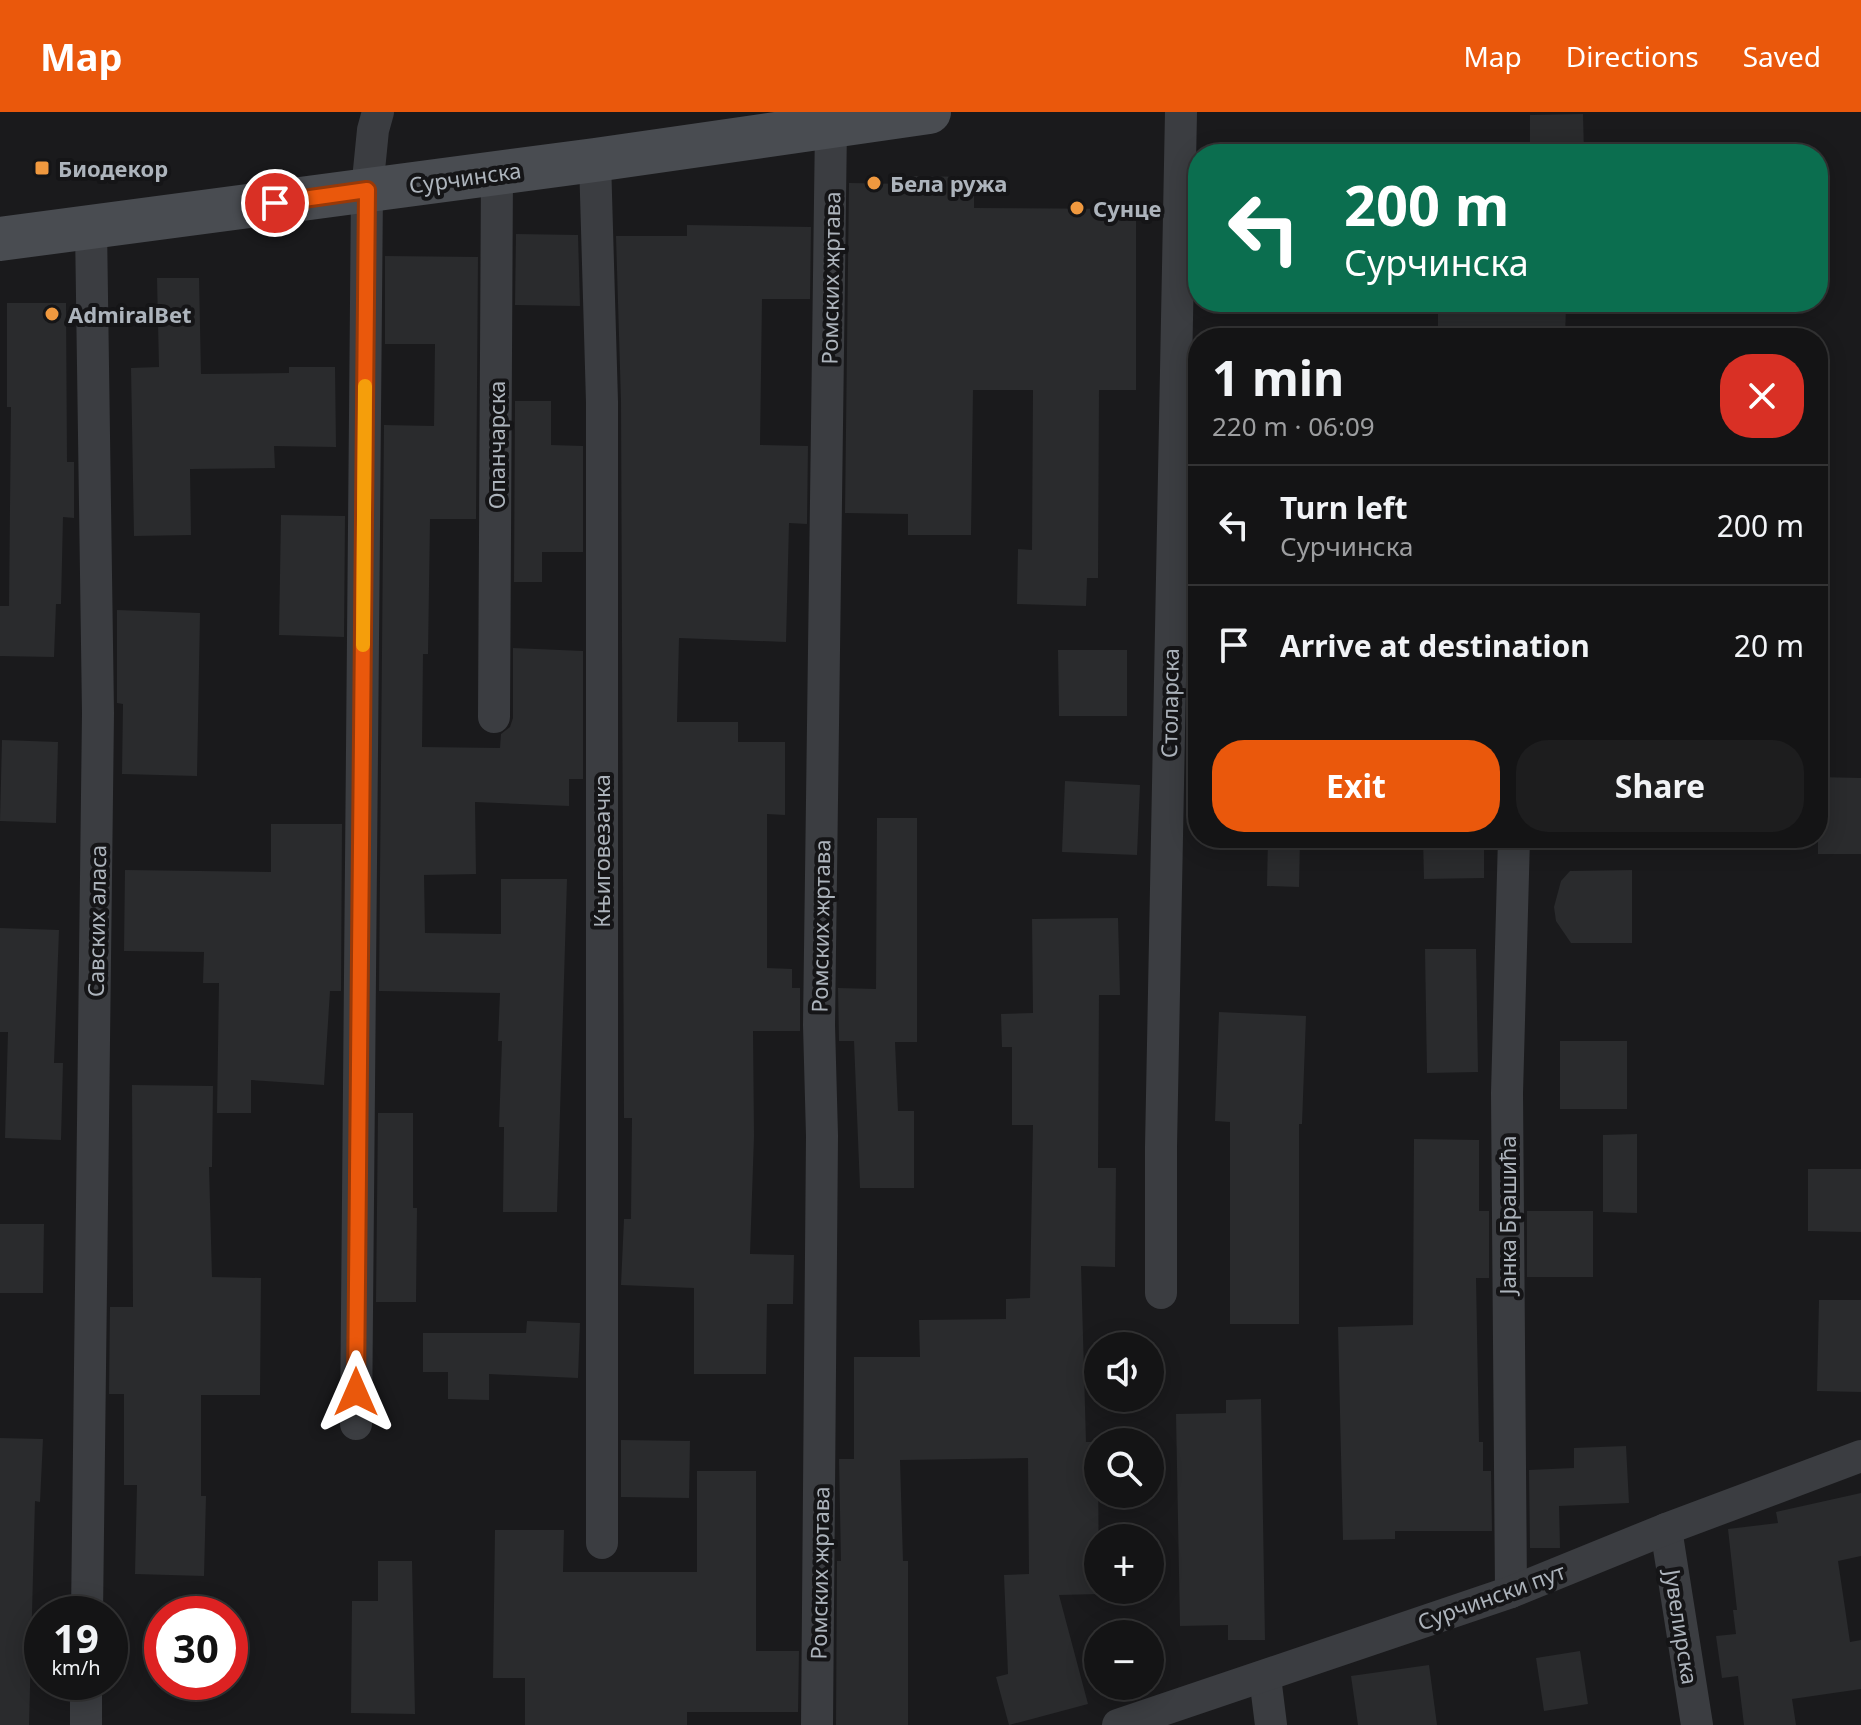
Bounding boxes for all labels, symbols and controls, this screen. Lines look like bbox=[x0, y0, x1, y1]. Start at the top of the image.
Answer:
text: Map bbox=[40, 30, 123, 82]
text: Map bbox=[1463, 37, 1522, 75]
text: Directions bbox=[1566, 37, 1699, 75]
text: Saved bbox=[1743, 37, 1821, 75]
place label: Биодекор bbox=[58, 153, 168, 183]
street label: Сурчинска bbox=[407, 154, 523, 200]
marker: Биодекор bbox=[33, 159, 51, 177]
text: 200 m bbox=[1344, 166, 1509, 242]
place label: Бела ружа bbox=[890, 168, 1007, 198]
pin bbox=[241, 169, 309, 237]
marker: Бела ружа bbox=[865, 174, 883, 192]
icon: left bbox=[1212, 176, 1316, 280]
icon: arrive bbox=[253, 181, 297, 225]
street label: Ромских жртава bbox=[813, 191, 847, 365]
place label: Сунце bbox=[1093, 193, 1161, 223]
marker: Сунце bbox=[1068, 199, 1086, 217]
text: Сурчинска bbox=[1344, 238, 1529, 287]
place label: AdmiralBet bbox=[68, 299, 192, 329]
marker: AdmiralBet bbox=[43, 305, 61, 323]
text: 1 min bbox=[1212, 345, 1344, 410]
button: close bbox=[1720, 354, 1804, 438]
street label: Опанчарска bbox=[481, 381, 511, 509]
text: 220 m · 06:09 bbox=[1212, 408, 1375, 444]
text: Turn left bbox=[1280, 487, 1408, 528]
icon: left bbox=[1212, 503, 1256, 547]
text: 200 m bbox=[1717, 505, 1804, 546]
text: Сурчинска bbox=[1280, 528, 1413, 564]
icon: arrive bbox=[1212, 623, 1256, 667]
text: Arrive at destination bbox=[1280, 625, 1590, 666]
text: 20 m bbox=[1734, 625, 1804, 666]
street label: Столарска bbox=[1153, 648, 1185, 758]
button: Exit bbox=[1212, 740, 1500, 832]
button: Share bbox=[1516, 740, 1804, 832]
street label: Књиговезачка bbox=[586, 774, 616, 928]
street label: Ромских жртава bbox=[803, 839, 837, 1013]
street label: Савских аласа bbox=[80, 845, 112, 997]
street label: Јанка Брашића bbox=[1492, 1135, 1522, 1297]
map controls bbox=[1084, 1332, 1164, 1700]
button: sound bbox=[1084, 1332, 1164, 1412]
position arrow bbox=[314, 1350, 398, 1434]
button: search bbox=[1084, 1428, 1164, 1508]
street label: Ромских жртава bbox=[802, 1486, 836, 1660]
button: + bbox=[1084, 1524, 1164, 1604]
street label: Сурчински пут bbox=[1413, 1555, 1569, 1637]
street label: Јувелирска bbox=[1658, 1565, 1706, 1687]
speed limit sign: 30 bbox=[144, 1596, 248, 1700]
text: 19 bbox=[53, 1610, 99, 1665]
button: − bbox=[1084, 1620, 1164, 1700]
text: km/h bbox=[51, 1654, 101, 1681]

